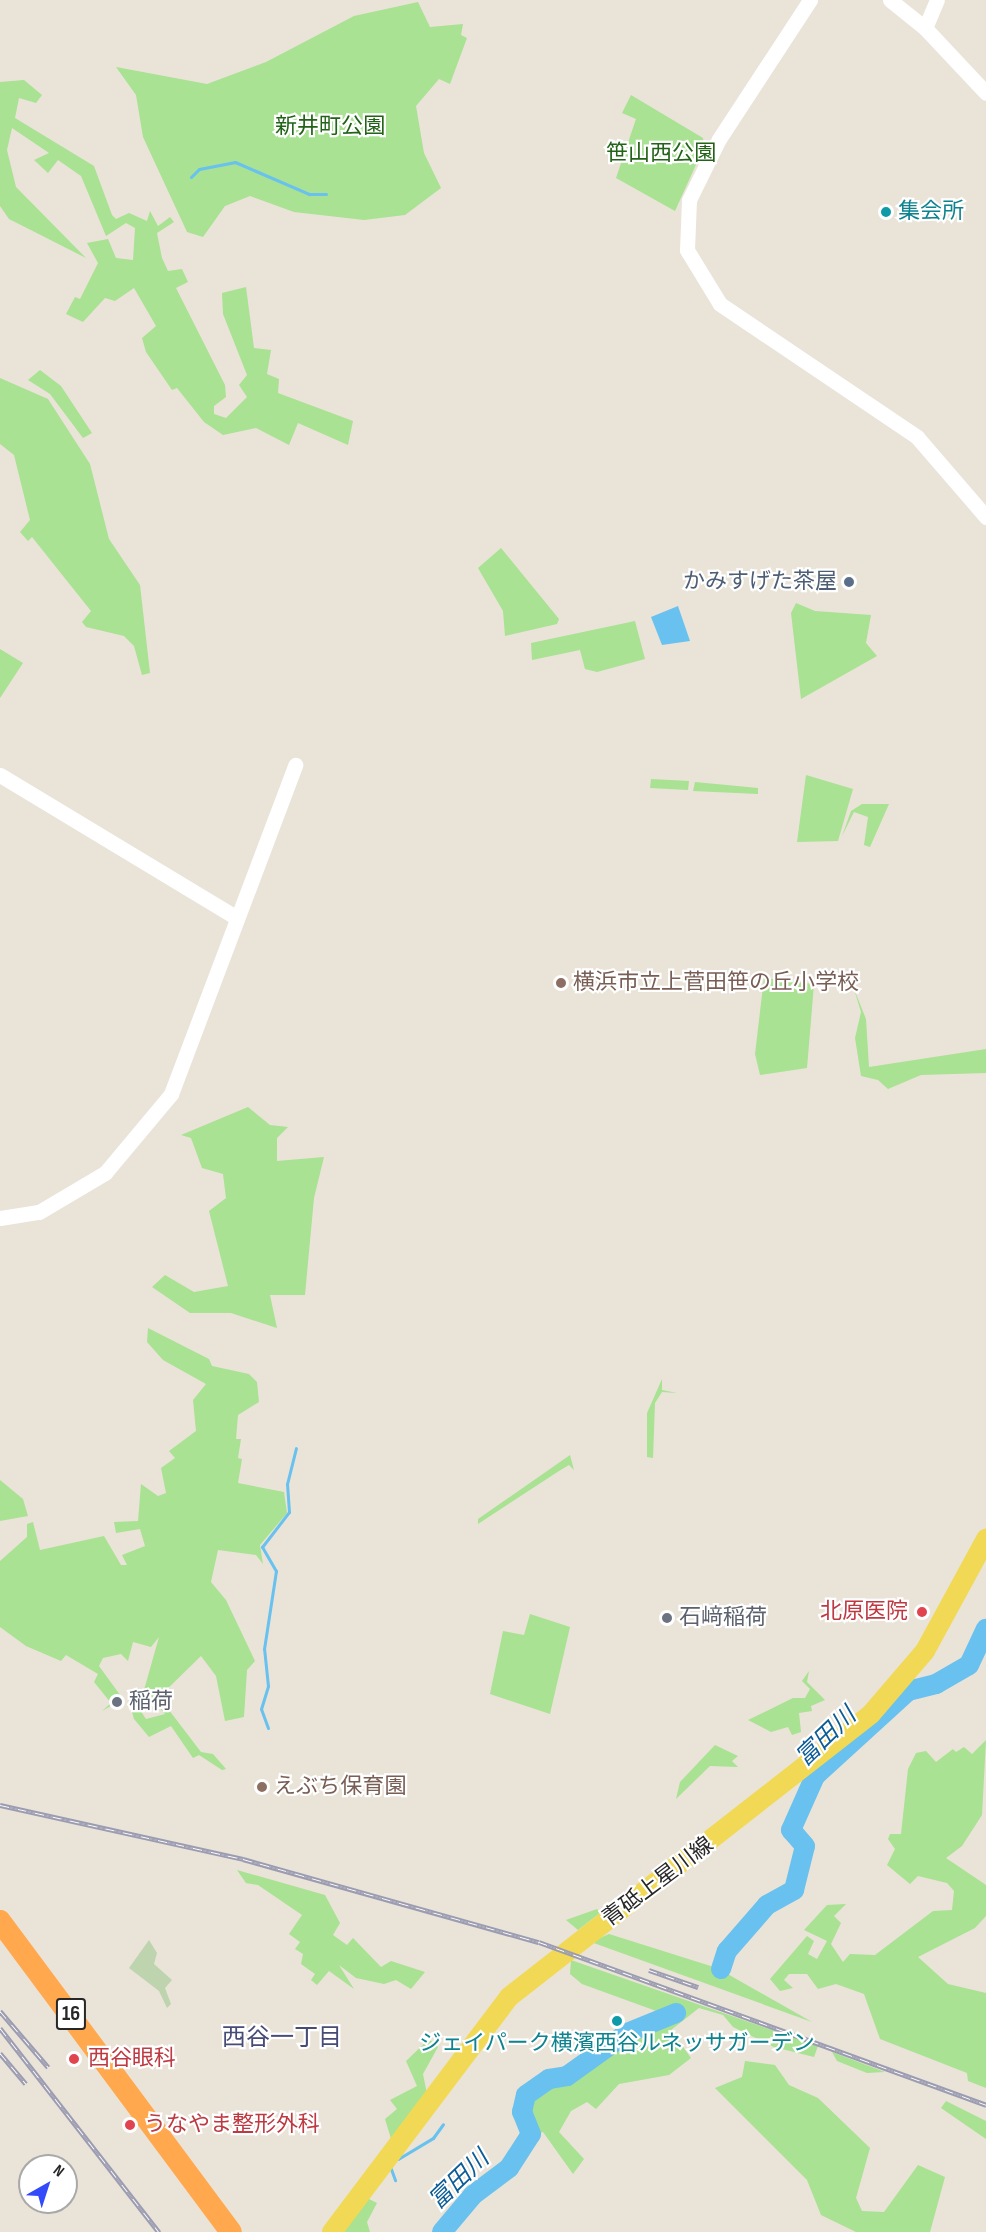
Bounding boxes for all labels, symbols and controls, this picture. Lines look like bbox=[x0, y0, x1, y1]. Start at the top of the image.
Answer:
park label: 新井町公園 bbox=[275, 114, 385, 140]
park label: 笹山西公園 bbox=[606, 141, 716, 167]
place label: 集会所 bbox=[898, 199, 964, 225]
marker: 集会所 bbox=[879, 205, 893, 219]
place label: かみすげた茶屋 bbox=[683, 569, 837, 595]
marker: かみすげた茶屋 bbox=[842, 575, 856, 589]
place label: 横浜市立上菅田笹の丘小学校 bbox=[573, 970, 859, 996]
marker: 横浜市立上菅田笹の丘小学校 bbox=[554, 976, 568, 990]
place label: 北原医院 bbox=[820, 1599, 908, 1625]
marker: 北原医院 bbox=[913, 1603, 931, 1621]
place label: 石﨑稲荷 bbox=[679, 1605, 767, 1631]
marker: 石﨑稲荷 bbox=[660, 1611, 674, 1625]
place label: 稲荷 bbox=[129, 1689, 173, 1715]
marker: 稲荷 bbox=[110, 1695, 124, 1709]
water label: 富田川 bbox=[790, 1702, 862, 1772]
place label: えぶち保育園 bbox=[274, 1774, 406, 1800]
marker: えぶち保育園 bbox=[255, 1780, 269, 1794]
street label: 青砥上星川線 bbox=[597, 1832, 719, 1932]
road number: 16 bbox=[54, 1996, 88, 2032]
marker: ジェイパーク横濱西谷ルネッサガーデン bbox=[610, 2014, 624, 2028]
district label: 西谷一丁目 bbox=[222, 2024, 342, 2052]
place label: ジェイパーク横濱西谷ルネッサガーデン bbox=[419, 2031, 815, 2057]
place label: 西谷眼科 bbox=[88, 2046, 176, 2072]
marker: 西谷眼科 bbox=[65, 2050, 83, 2068]
place label: うなやま整形外科 bbox=[144, 2112, 320, 2138]
marker: うなやま整形外科 bbox=[121, 2116, 139, 2134]
water label: 富田川 bbox=[423, 2145, 495, 2215]
north arrow bbox=[18, 2154, 78, 2214]
text: N bbox=[49, 2161, 68, 2181]

